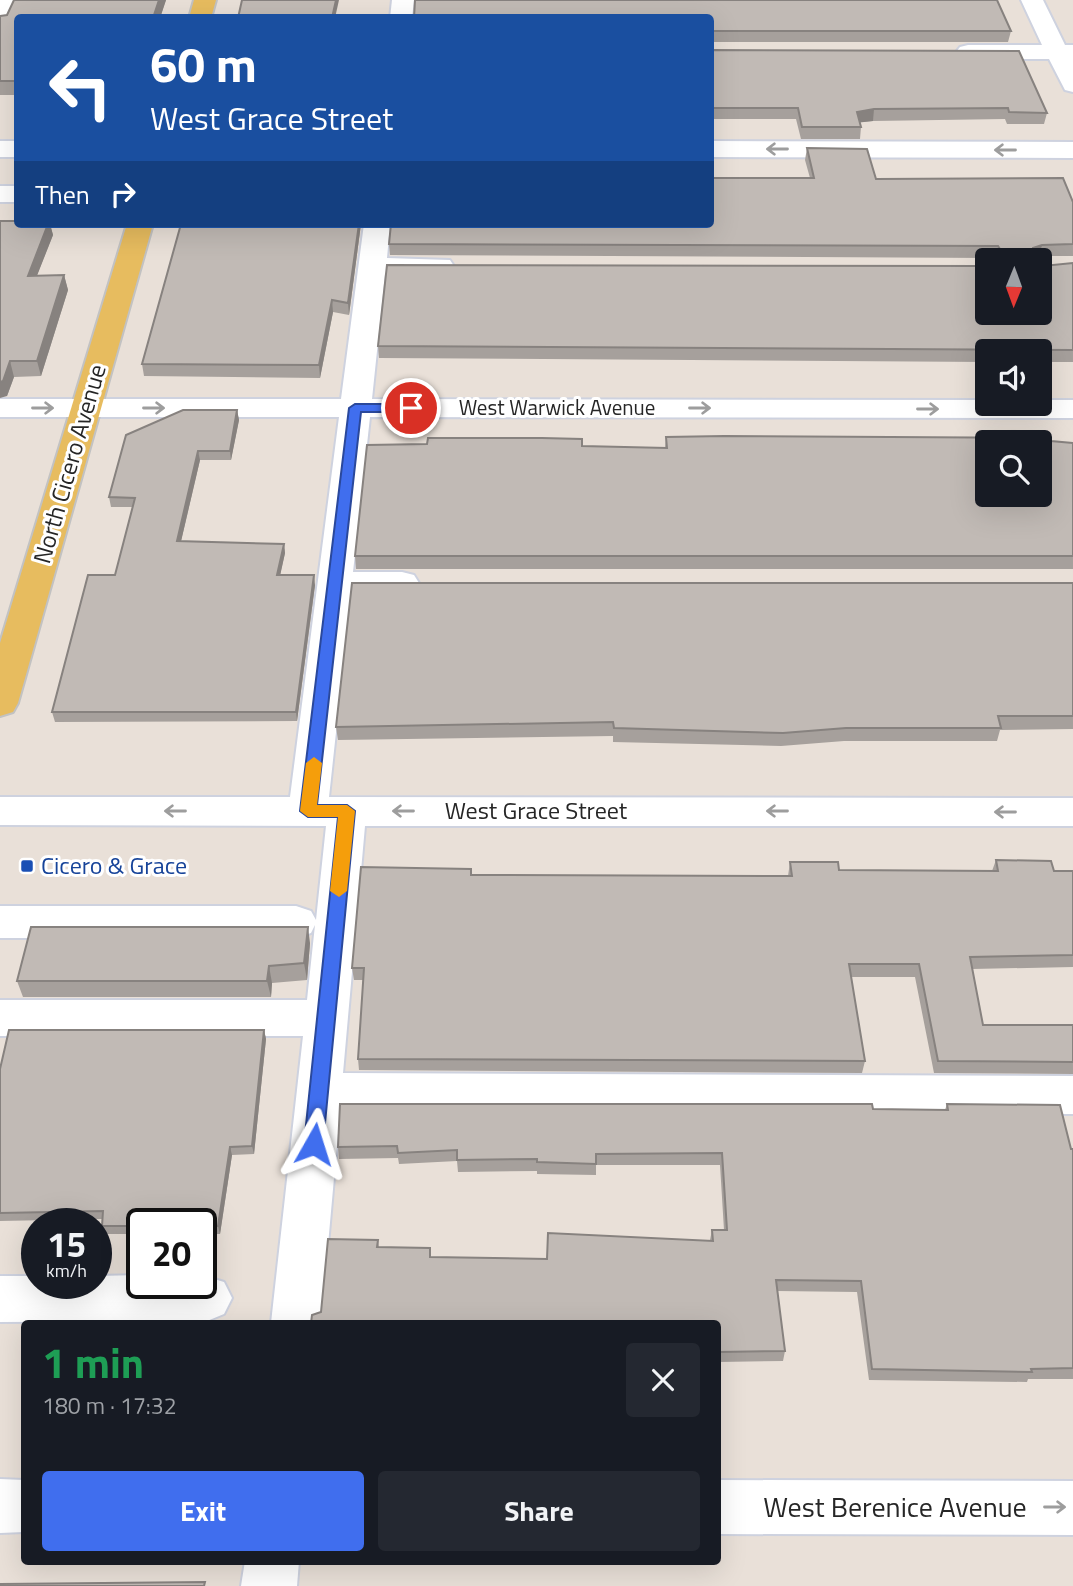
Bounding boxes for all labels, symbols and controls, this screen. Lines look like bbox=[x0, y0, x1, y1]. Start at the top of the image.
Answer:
text: 60 m bbox=[150, 26, 257, 101]
icon: left bbox=[35, 42, 126, 133]
text: West Grace Street bbox=[150, 94, 393, 142]
one-way arrow bbox=[766, 142, 789, 156]
one-way arrow bbox=[994, 143, 1017, 157]
text: Then bbox=[35, 175, 90, 214]
icon: right bbox=[104, 175, 142, 213]
north arrow bbox=[975, 248, 1052, 326]
map controls bbox=[975, 248, 1052, 507]
button: sound bbox=[975, 339, 1052, 416]
street label: North Cicero Avenue bbox=[23, 360, 115, 567]
pin bbox=[381, 378, 441, 438]
icon: arrive bbox=[392, 389, 430, 427]
street label: West Warwick Avenue bbox=[459, 391, 655, 423]
one-way arrow bbox=[31, 401, 54, 415]
one-way arrow bbox=[142, 401, 165, 415]
one-way arrow bbox=[688, 401, 711, 415]
one-way arrow bbox=[916, 402, 939, 416]
button: search bbox=[975, 430, 1052, 507]
street label: West Grace Street bbox=[445, 792, 628, 828]
one-way arrow bbox=[164, 804, 187, 818]
one-way arrow bbox=[392, 804, 415, 818]
one-way arrow bbox=[766, 804, 789, 818]
one-way arrow bbox=[994, 805, 1017, 819]
place label: Cicero & Grace bbox=[41, 847, 187, 883]
marker: Cicero & Grace bbox=[19, 858, 35, 874]
position arrow bbox=[277, 1107, 351, 1181]
speed limit sign: 20 bbox=[126, 1208, 217, 1299]
text: 15 bbox=[47, 1217, 86, 1271]
text: km/h bbox=[46, 1257, 87, 1284]
text: 1 min bbox=[42, 1330, 144, 1394]
button: close bbox=[626, 1343, 700, 1417]
text: 180 m · 17:32 bbox=[42, 1388, 177, 1423]
button: Exit bbox=[42, 1471, 364, 1551]
button: Share bbox=[378, 1471, 700, 1551]
street label: West Berenice Avenue bbox=[763, 1485, 1027, 1528]
one-way arrow bbox=[1043, 1501, 1066, 1514]

